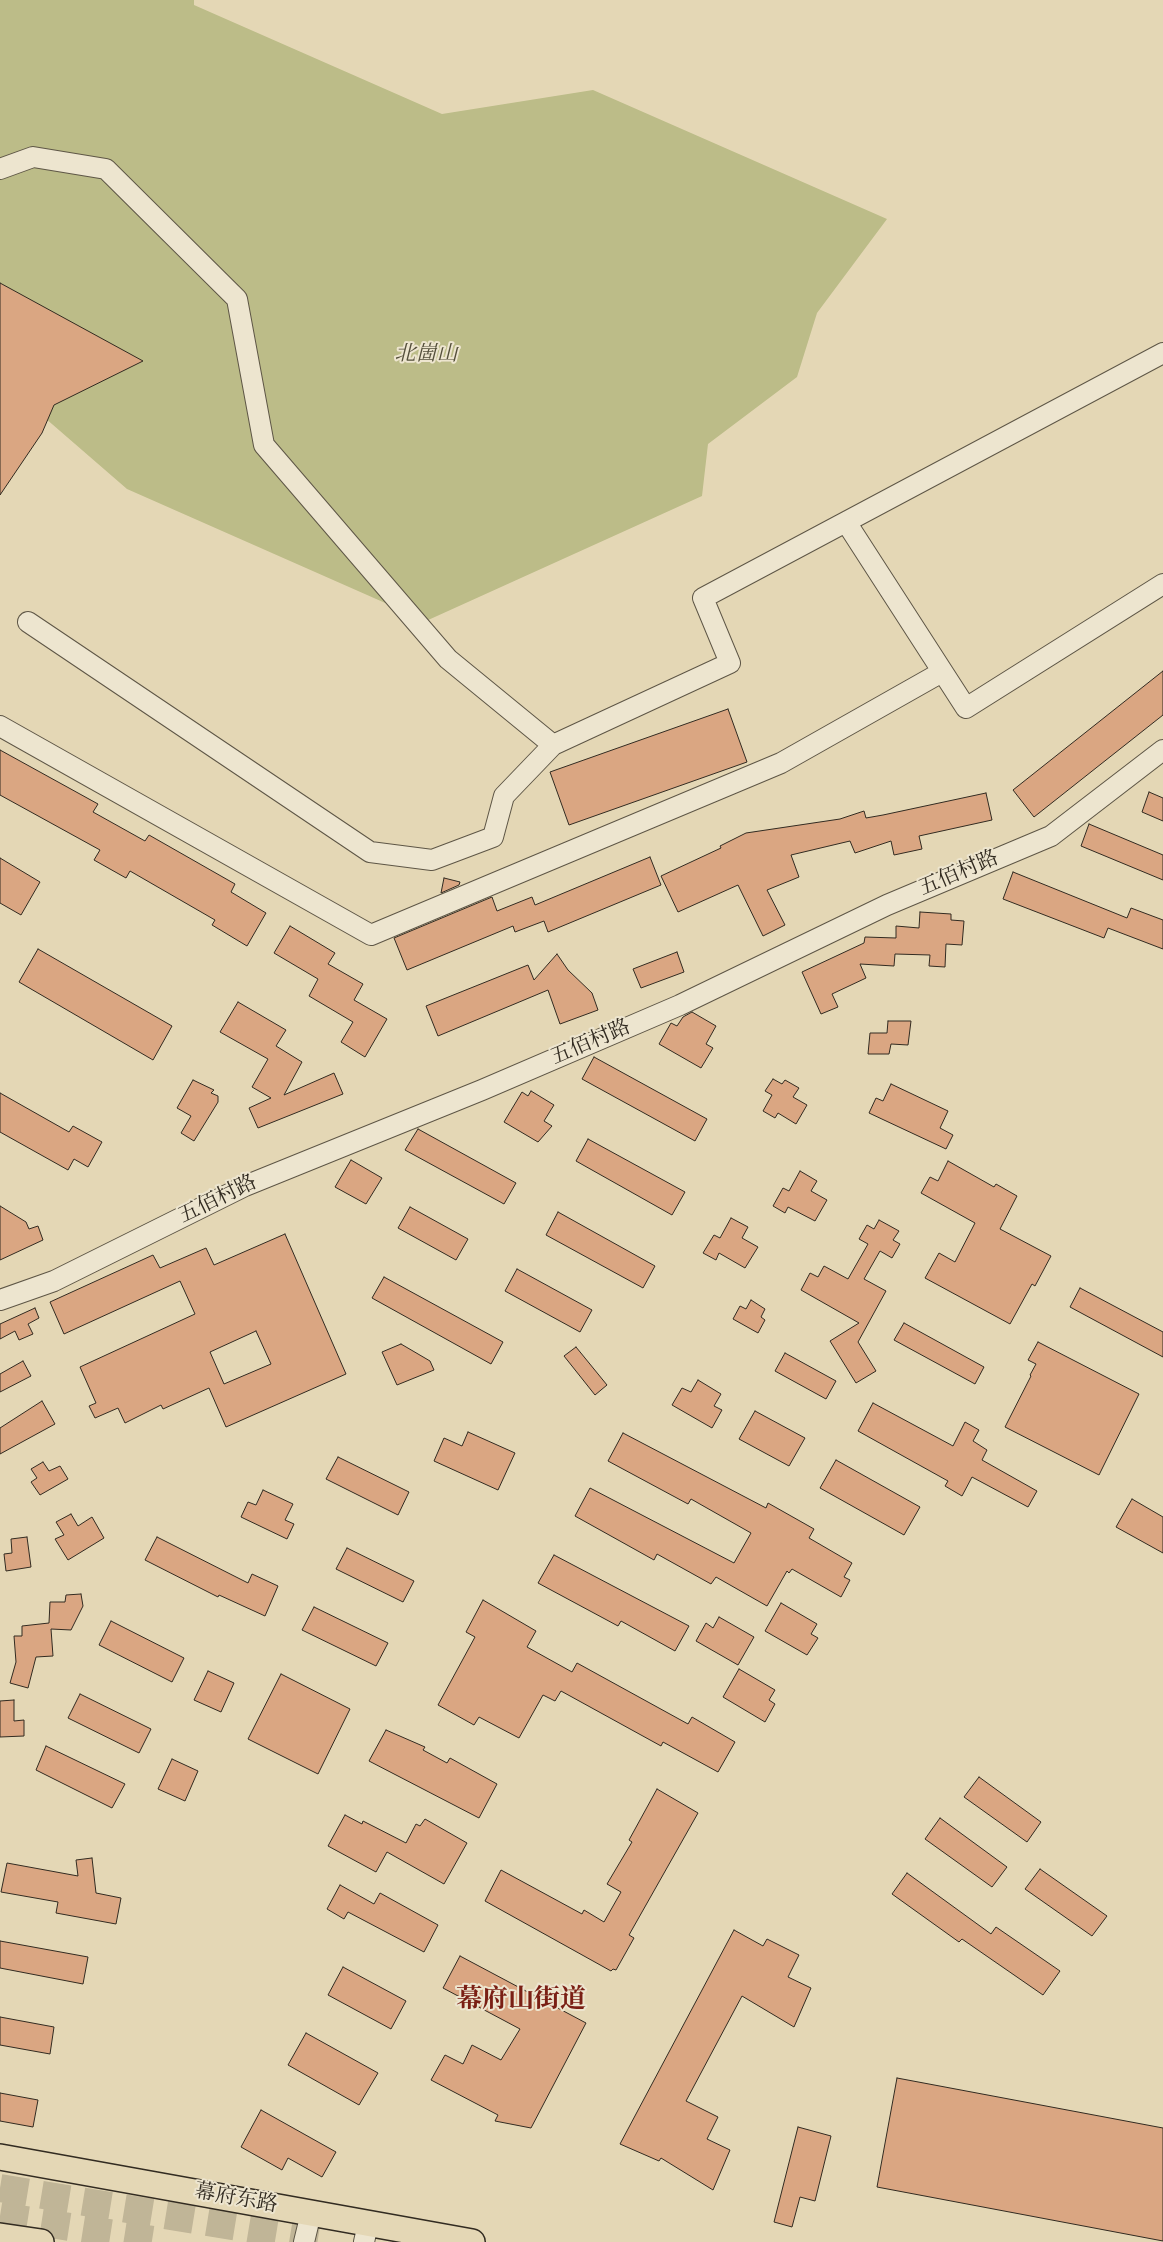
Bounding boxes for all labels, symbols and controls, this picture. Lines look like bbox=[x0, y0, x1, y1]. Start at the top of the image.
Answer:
park label: 北崮山 bbox=[395, 342, 457, 368]
street label: 五佰村路 bbox=[915, 846, 1003, 902]
street label: 五佰村路 bbox=[547, 1015, 635, 1071]
street label: 五佰村路 bbox=[175, 1170, 261, 1230]
district label: 幕府山街道 bbox=[456, 1985, 586, 2017]
street label: 幕府东路 bbox=[192, 2179, 280, 2219]

